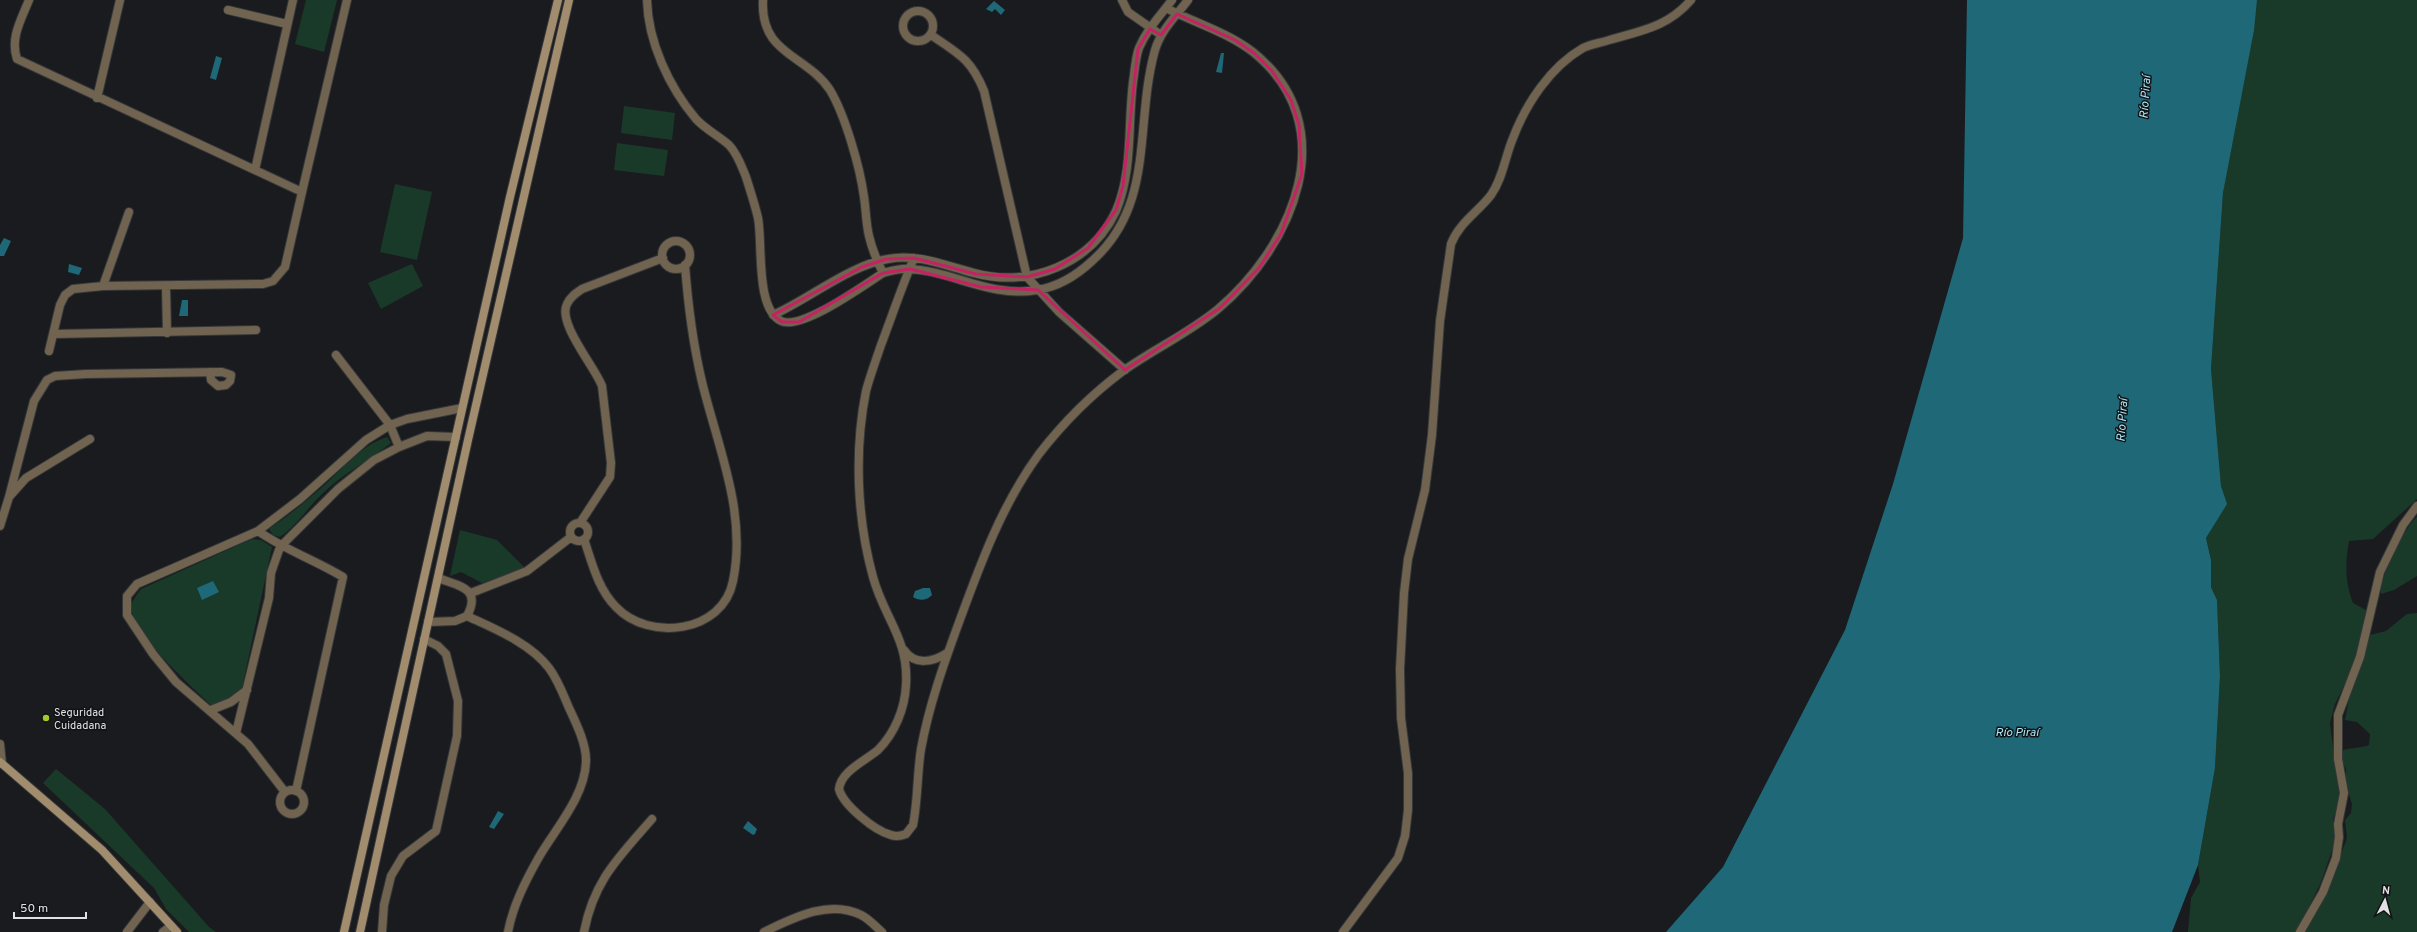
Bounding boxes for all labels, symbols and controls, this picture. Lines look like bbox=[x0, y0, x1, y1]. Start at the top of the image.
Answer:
water label: Río Piraí bbox=[2137, 72, 2156, 119]
water label: Río Piraí bbox=[2114, 395, 2133, 442]
place label: Seguridad Cuidadana bbox=[54, 706, 107, 733]
marker: Seguridad Cuidadana bbox=[41, 713, 51, 723]
water label: Río Piraí bbox=[1995, 725, 2042, 741]
north arrow bbox=[2365, 880, 2405, 920]
text: N bbox=[2381, 884, 2391, 898]
scale bar bbox=[14, 894, 86, 920]
text: 50 m bbox=[20, 901, 48, 917]

